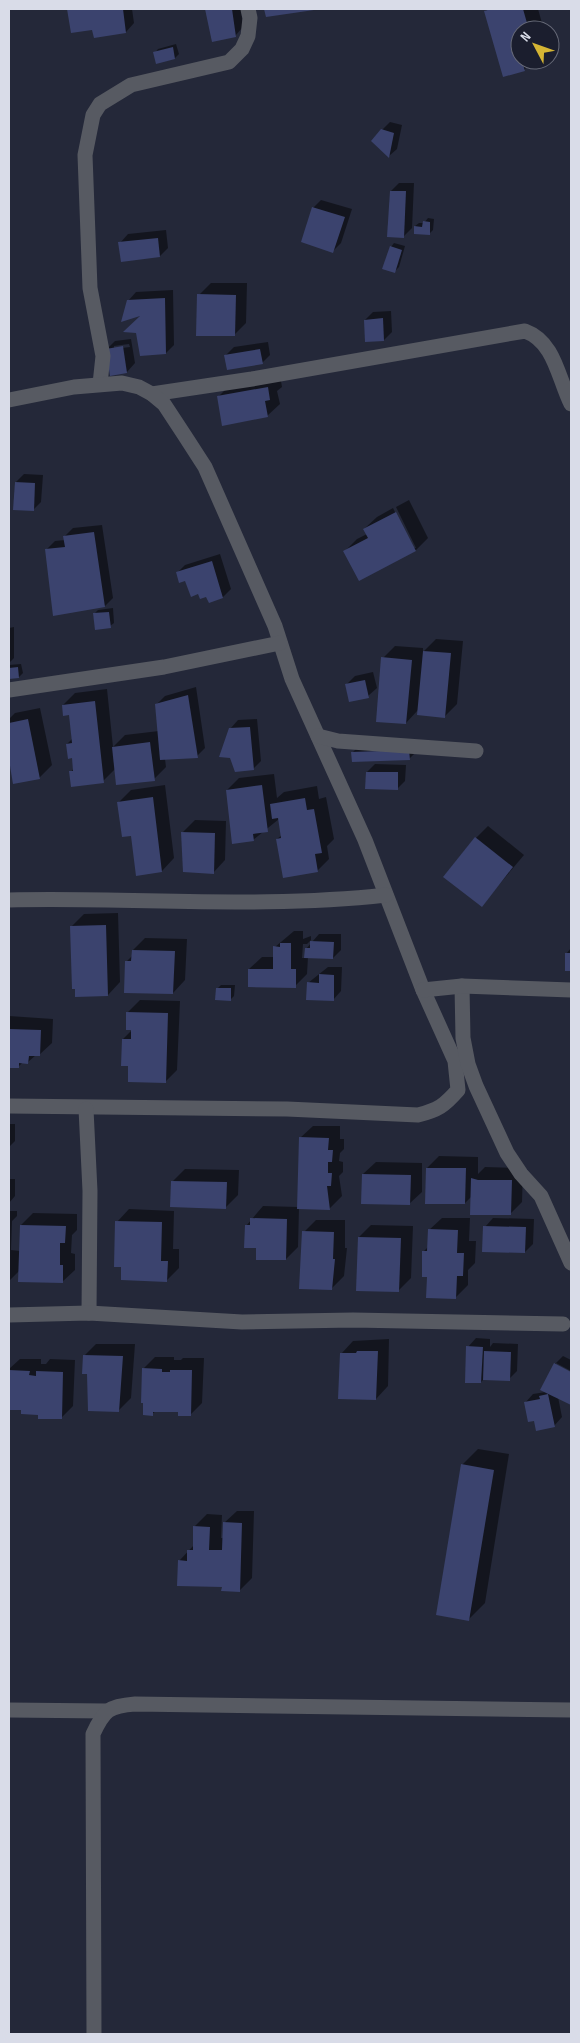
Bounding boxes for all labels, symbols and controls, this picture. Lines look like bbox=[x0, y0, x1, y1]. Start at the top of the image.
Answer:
north arrow bbox=[510, 20, 560, 70]
text: N bbox=[517, 28, 534, 45]

